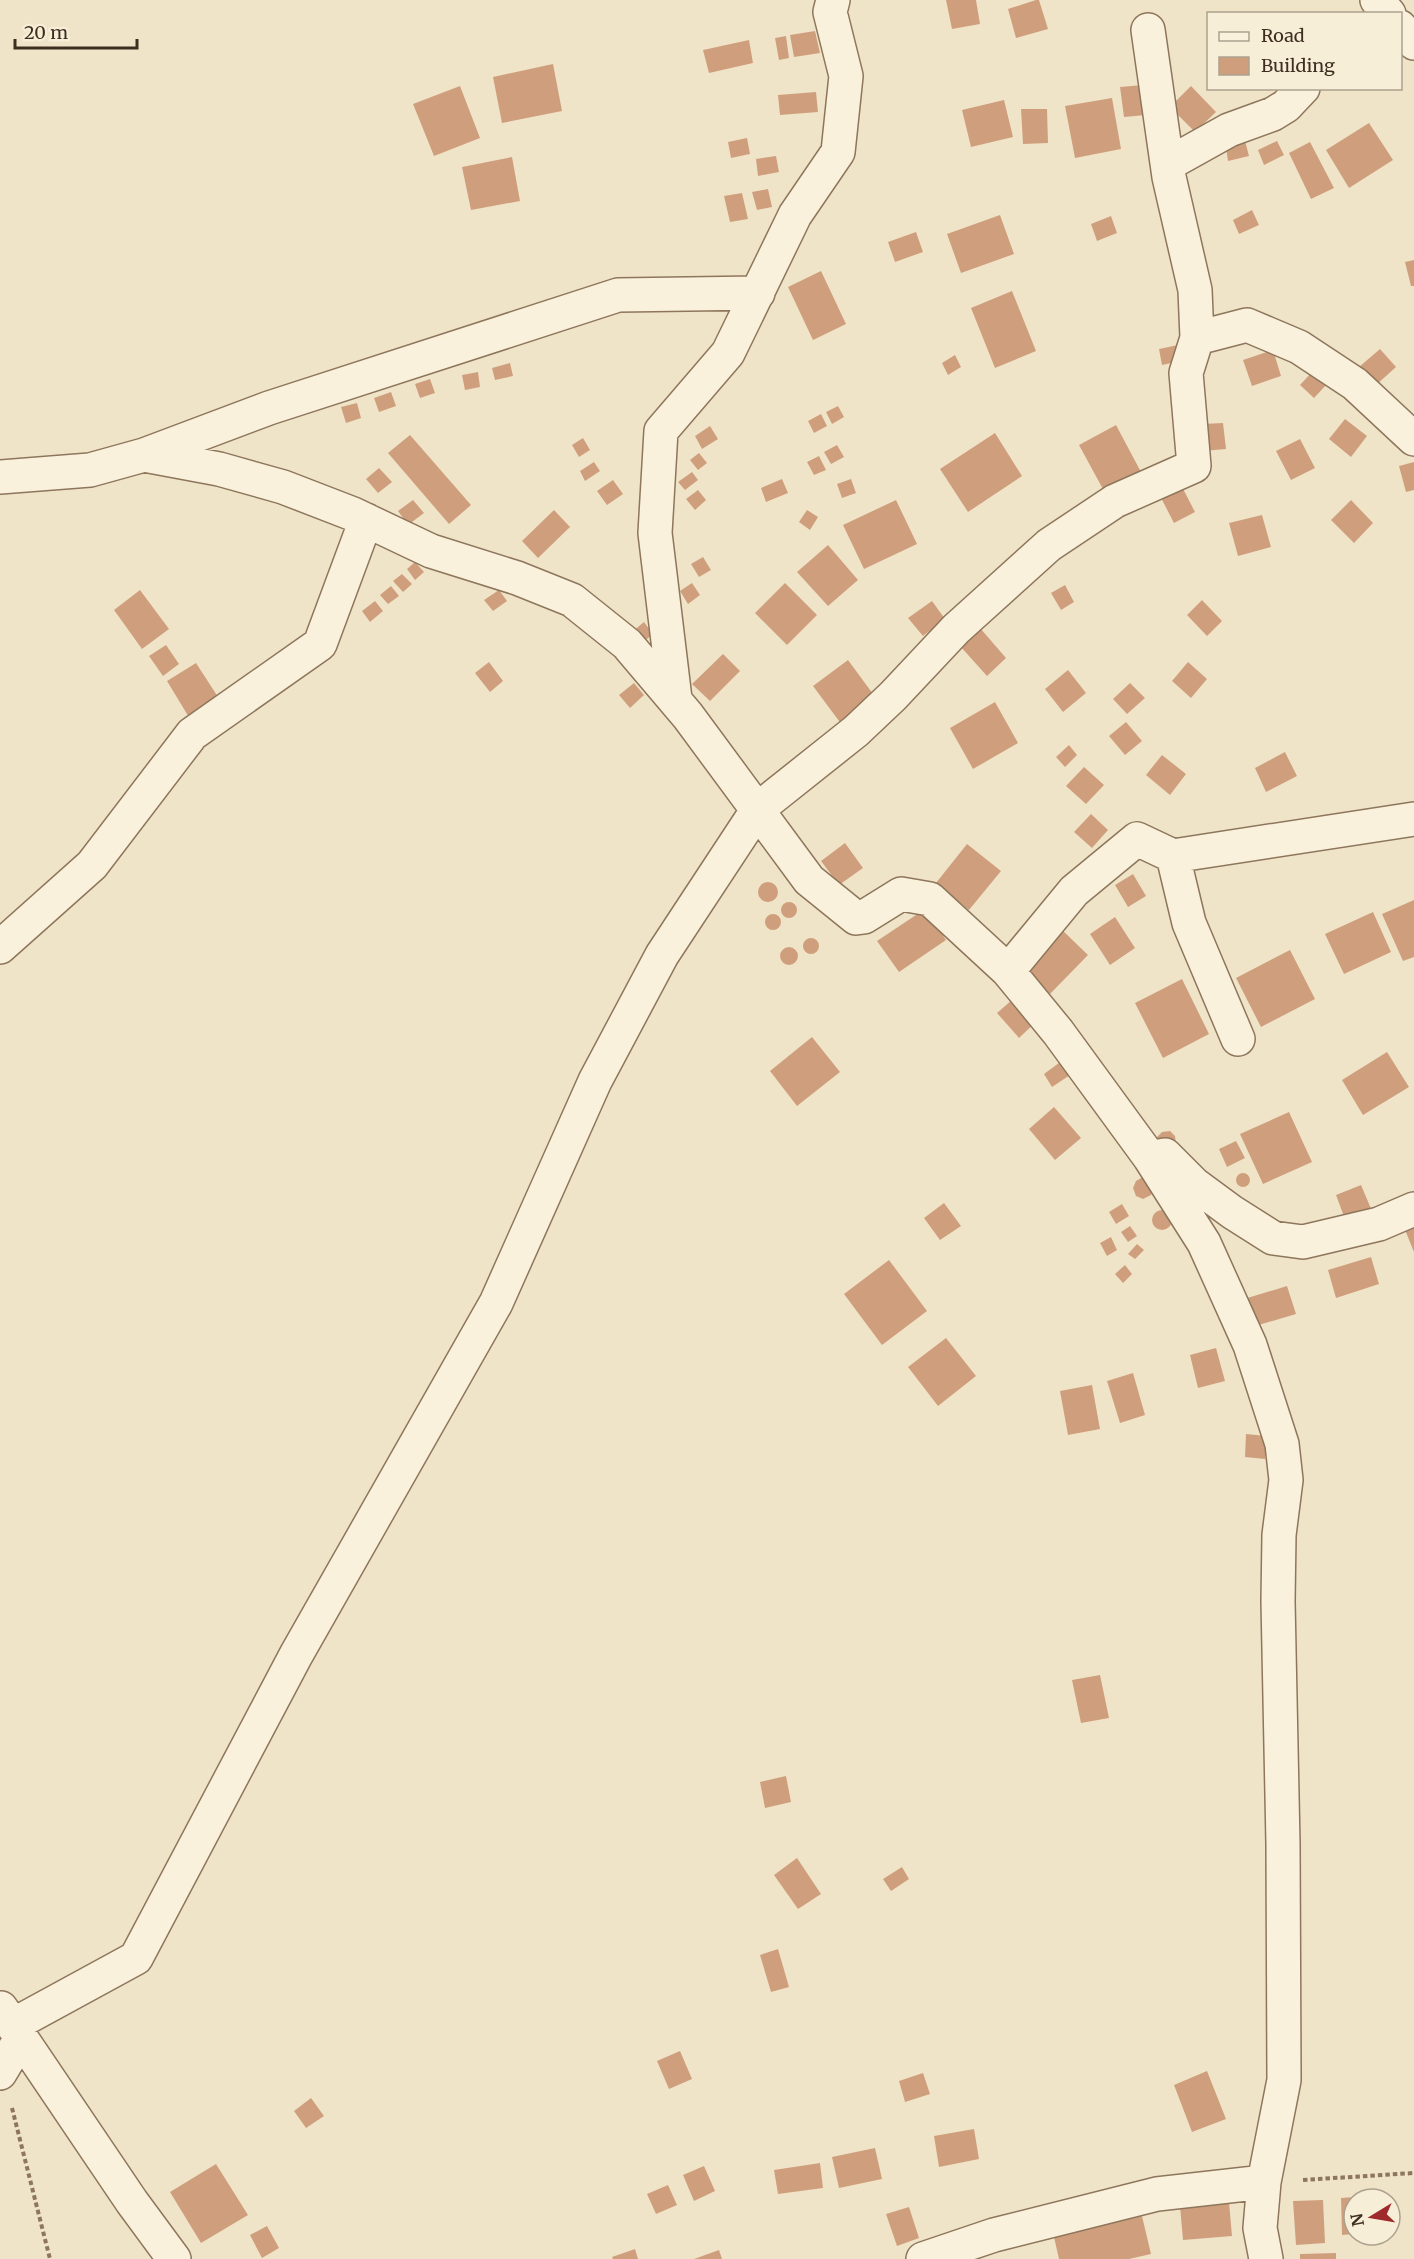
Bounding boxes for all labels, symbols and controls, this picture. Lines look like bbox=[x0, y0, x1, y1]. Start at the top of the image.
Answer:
scale bar bbox=[15, 12, 136, 50]
legend bbox=[1207, 12, 1402, 90]
text: 20 m bbox=[24, 21, 68, 44]
text: Road bbox=[1261, 24, 1305, 47]
text: Building bbox=[1261, 54, 1335, 77]
north arrow bbox=[1342, 2187, 1402, 2247]
text: N bbox=[1346, 2211, 1368, 2228]

